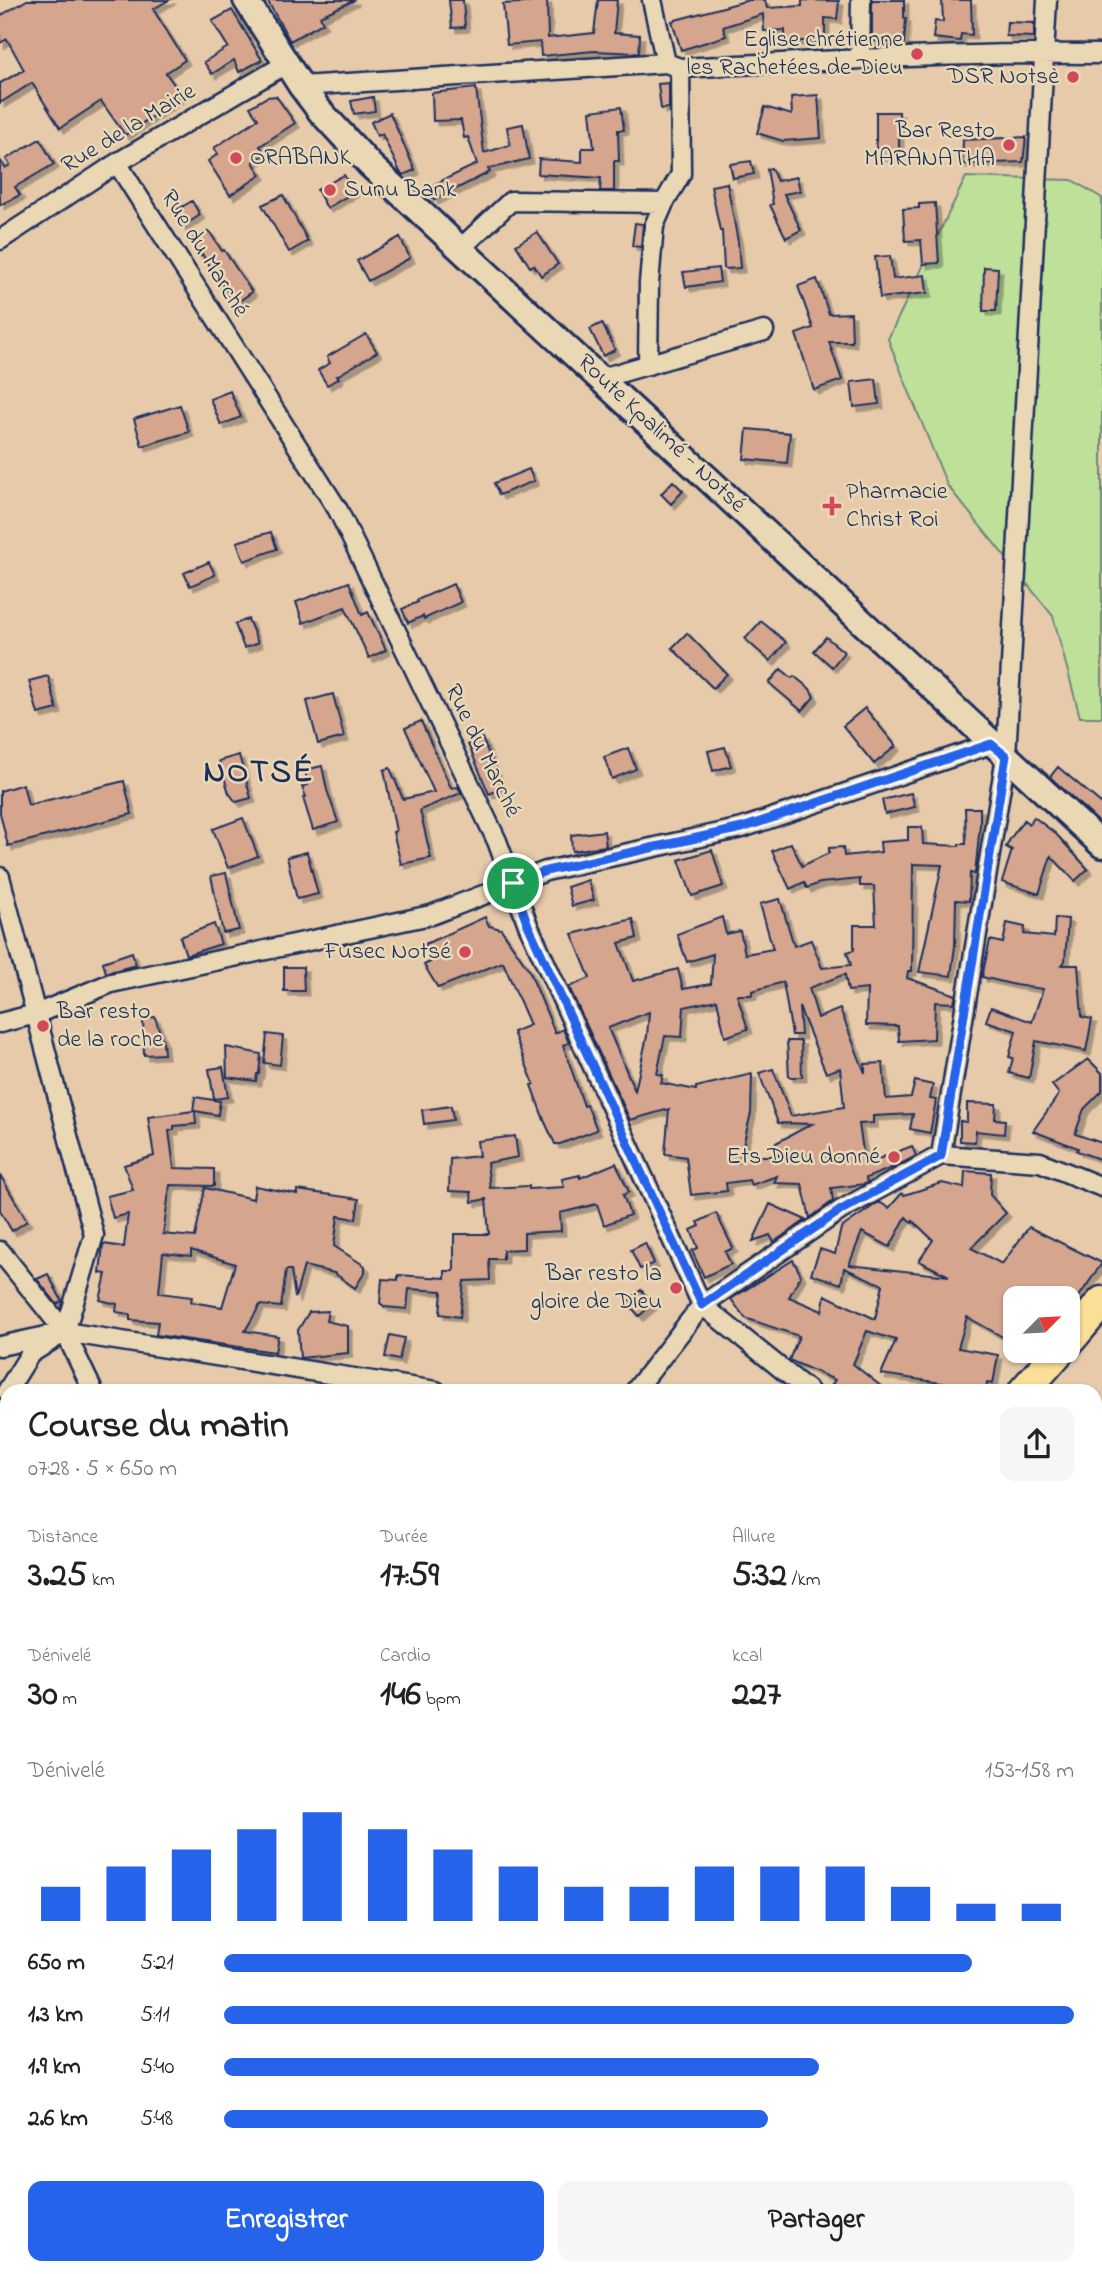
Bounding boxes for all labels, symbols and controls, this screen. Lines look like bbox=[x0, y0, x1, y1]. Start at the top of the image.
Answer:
place label: Eglise chrétienne les Rachetées de Dieu bbox=[687, 23, 903, 86]
marker: Eglise chrétienne les Rachetées de Dieu bbox=[909, 46, 925, 62]
place label: DSR Notsè bbox=[946, 60, 1059, 95]
marker: DSR Notsè bbox=[1065, 69, 1081, 85]
street label: Rue de la Mairie bbox=[55, 75, 203, 183]
place label: Bar Resto MARANATHA bbox=[864, 114, 995, 177]
marker: Bar Resto MARANATHA bbox=[1001, 137, 1017, 153]
place label: ORABANK bbox=[250, 141, 352, 176]
marker: ORABANK bbox=[228, 150, 244, 166]
place label: Sunu Bank bbox=[344, 173, 456, 208]
marker: Sunu Bank bbox=[322, 182, 338, 198]
street label: Rue du Marché bbox=[151, 183, 257, 325]
street label: Route Kpalimé - Notsé bbox=[568, 346, 754, 522]
place label: Pharmacie Christ Roi bbox=[846, 475, 948, 538]
marker: Pharmacie Christ Roi bbox=[824, 498, 840, 514]
street label: Rue du Marché bbox=[435, 678, 530, 824]
district label: NOTSÉ bbox=[204, 750, 314, 797]
pin bbox=[483, 853, 543, 913]
icon: arrive bbox=[494, 864, 532, 902]
place label: Fusec Notsé bbox=[323, 935, 451, 970]
marker: Fusec Notsé bbox=[457, 944, 473, 960]
place label: Bar resto de la roche bbox=[56, 995, 163, 1058]
marker: Bar resto de la roche bbox=[35, 1018, 51, 1034]
place label: Ets Dieu donné bbox=[726, 1140, 880, 1175]
marker: Ets Dieu donné bbox=[886, 1149, 902, 1165]
place label: Bar resto la gloire de Dieu bbox=[530, 1257, 662, 1320]
marker: Bar resto la gloire de Dieu bbox=[668, 1280, 684, 1296]
north arrow bbox=[1003, 1286, 1080, 1363]
map controls bbox=[1003, 1286, 1080, 1363]
text: Course du matin bbox=[28, 1399, 289, 1455]
button: share bbox=[1000, 1407, 1074, 1481]
text: 07:28 · 5 × 650 m bbox=[28, 1453, 177, 1486]
text: Distance bbox=[28, 1524, 98, 1551]
text: Durée bbox=[380, 1524, 428, 1551]
text: Allure bbox=[732, 1524, 775, 1551]
text: 3.25 bbox=[28, 1551, 87, 1602]
text: 17:59 bbox=[380, 1551, 439, 1602]
text: 5:32 bbox=[732, 1551, 787, 1602]
text: km bbox=[87, 1567, 115, 1594]
text: /km bbox=[787, 1567, 821, 1594]
text: Dénivelé bbox=[28, 1643, 91, 1670]
text: Cardio bbox=[380, 1643, 431, 1670]
text: kcal bbox=[732, 1643, 762, 1670]
text: 30 bbox=[28, 1670, 58, 1721]
text: 146 bbox=[380, 1670, 421, 1721]
text: 227 bbox=[732, 1670, 781, 1721]
text: m bbox=[58, 1686, 77, 1713]
text: bpm bbox=[421, 1686, 461, 1713]
text: Dénivelé bbox=[28, 1755, 105, 1788]
text: 153–158 m bbox=[985, 1755, 1074, 1788]
text: 650 m bbox=[28, 1947, 85, 1980]
text: 5:21 bbox=[140, 1947, 174, 1980]
text: 1.3 km bbox=[28, 1999, 83, 2032]
text: 5:11 bbox=[140, 1999, 170, 2032]
text: 1.9 km bbox=[28, 2051, 81, 2084]
text: 5:40 bbox=[140, 2051, 175, 2084]
text: 2.6 km bbox=[28, 2103, 88, 2136]
text: 5:48 bbox=[140, 2103, 173, 2136]
button: Enregistrer bbox=[28, 2181, 544, 2261]
button: Partager bbox=[558, 2181, 1074, 2261]

